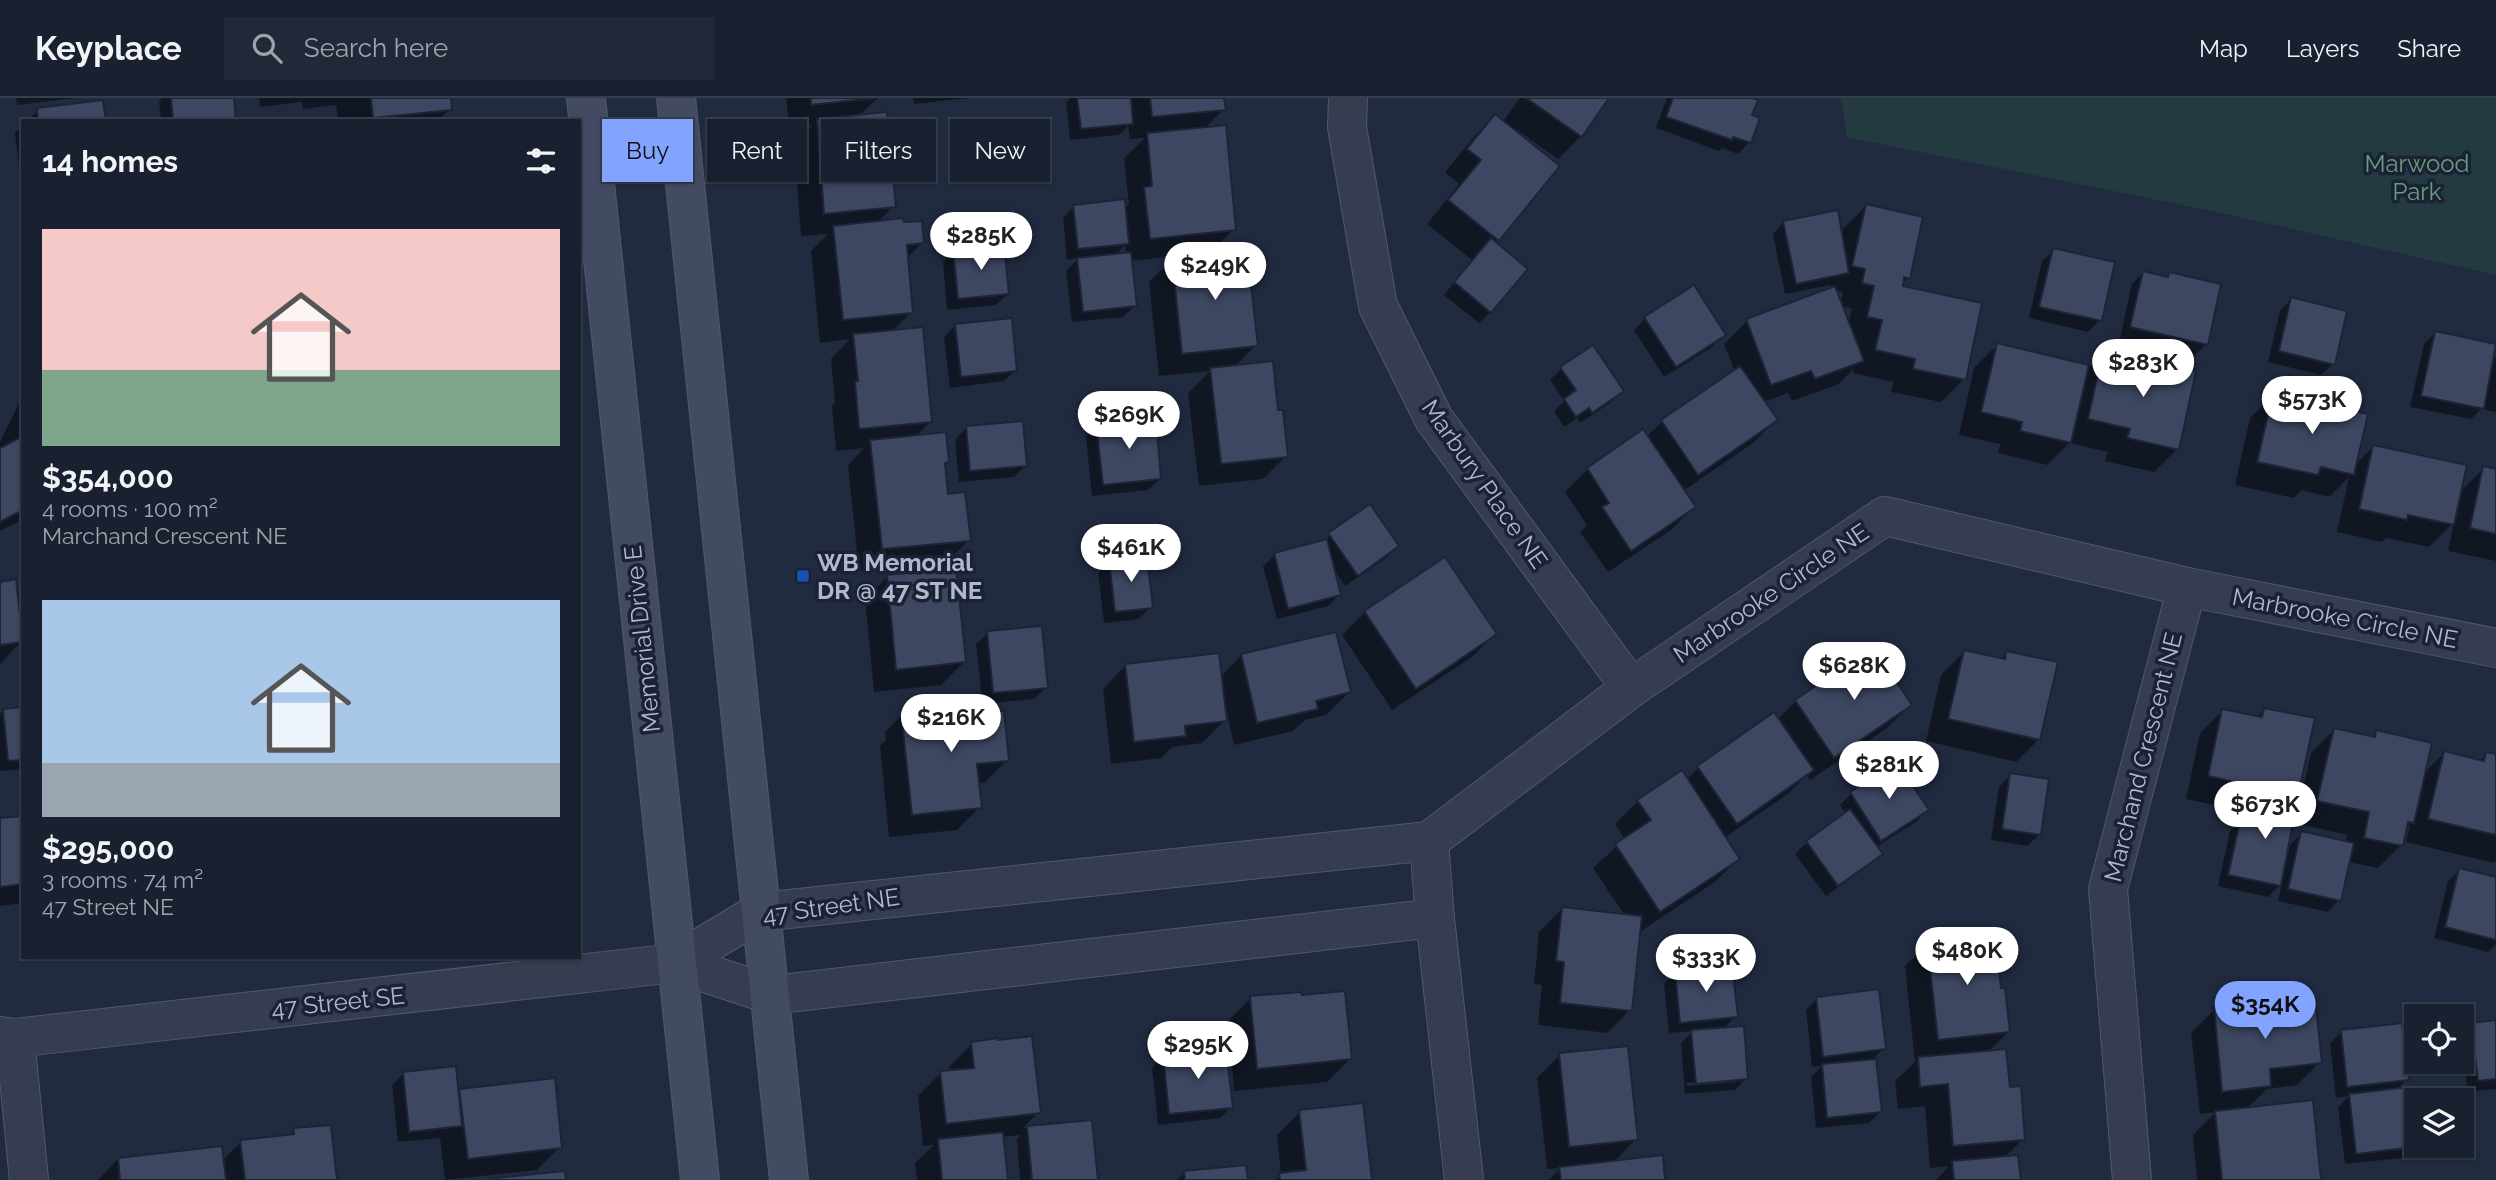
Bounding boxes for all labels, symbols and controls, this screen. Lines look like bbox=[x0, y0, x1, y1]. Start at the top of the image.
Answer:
search box bbox=[224, 17, 714, 80]
text: Keyplace bbox=[35, 29, 182, 68]
icon: search bbox=[248, 29, 286, 67]
text: Search here bbox=[304, 33, 448, 63]
text: Map bbox=[2199, 34, 2248, 63]
text: Layers bbox=[2286, 34, 2359, 63]
text: Share bbox=[2397, 34, 2461, 63]
chip: Buy bbox=[602, 119, 693, 182]
chip: Rent bbox=[707, 119, 807, 182]
chip: Filters bbox=[821, 119, 936, 182]
chip: New bbox=[950, 119, 1050, 182]
icon: filters bbox=[522, 142, 560, 180]
text: 14 homes bbox=[42, 144, 178, 179]
park label: Marwood Park bbox=[2365, 149, 2470, 206]
pin: $285K bbox=[932, 212, 1030, 272]
text: $285K bbox=[946, 221, 1016, 248]
pin: $249K bbox=[1166, 242, 1264, 302]
text: $249K bbox=[1180, 251, 1250, 278]
icon: home bbox=[238, 274, 364, 400]
pin: $283K bbox=[2094, 340, 2192, 399]
text: $283K bbox=[2108, 348, 2178, 375]
pin: $573K bbox=[2263, 376, 2361, 436]
text: $573K bbox=[2278, 385, 2346, 412]
pin: $269K bbox=[1080, 392, 1178, 451]
street label: Marbury Place NE bbox=[1416, 394, 1554, 574]
text: $269K bbox=[1094, 400, 1164, 427]
text: $354,000 bbox=[42, 460, 174, 495]
text: 4 rooms · 100 m² bbox=[42, 495, 218, 522]
street label: Marbrooke Circle NE bbox=[1668, 517, 1874, 669]
text: Marchand Crescent NE bbox=[42, 522, 287, 549]
pin: $461K bbox=[1082, 524, 1180, 584]
text: $461K bbox=[1097, 533, 1165, 560]
street label: Memorial Drive E bbox=[618, 544, 666, 734]
place label: WB Memorial DR @ 47 ST NE bbox=[817, 548, 982, 605]
marker: WB Memorial DR @ 47 ST NE bbox=[795, 568, 811, 584]
street label: Marbrooke Circle NE bbox=[2230, 582, 2460, 654]
street label: Marchand Crescent NE bbox=[2098, 629, 2188, 885]
pin: $628K bbox=[1805, 642, 1903, 702]
icon: home bbox=[238, 645, 364, 771]
text: $628K bbox=[1819, 651, 1889, 678]
pin: $216K bbox=[902, 694, 1000, 754]
text: $216K bbox=[917, 703, 985, 730]
pin: $281K bbox=[1840, 742, 1938, 801]
text: $281K bbox=[1855, 750, 1923, 777]
pin: $673K bbox=[2216, 782, 2314, 841]
text: $673K bbox=[2230, 790, 2300, 817]
text: $295,000 bbox=[42, 831, 174, 866]
text: 3 rooms · 74 m² bbox=[42, 866, 203, 893]
street label: 47 Street NE bbox=[761, 882, 901, 930]
text: 47 Street NE bbox=[42, 893, 174, 920]
pin: $480K bbox=[1918, 928, 2016, 987]
pin: $333K bbox=[1657, 934, 1755, 994]
text: $480K bbox=[1931, 936, 2003, 963]
text: $333K bbox=[1672, 943, 1740, 970]
street label: 47 Street SE bbox=[270, 981, 406, 1023]
pin: $354K bbox=[2216, 982, 2314, 1041]
text: $354K bbox=[2231, 990, 2299, 1017]
map controls bbox=[2404, 1004, 2474, 1158]
button: locate bbox=[2404, 1004, 2474, 1074]
pin: $295K bbox=[1149, 1021, 1247, 1081]
text: $295K bbox=[1163, 1030, 1233, 1057]
button: layers bbox=[2404, 1088, 2474, 1158]

